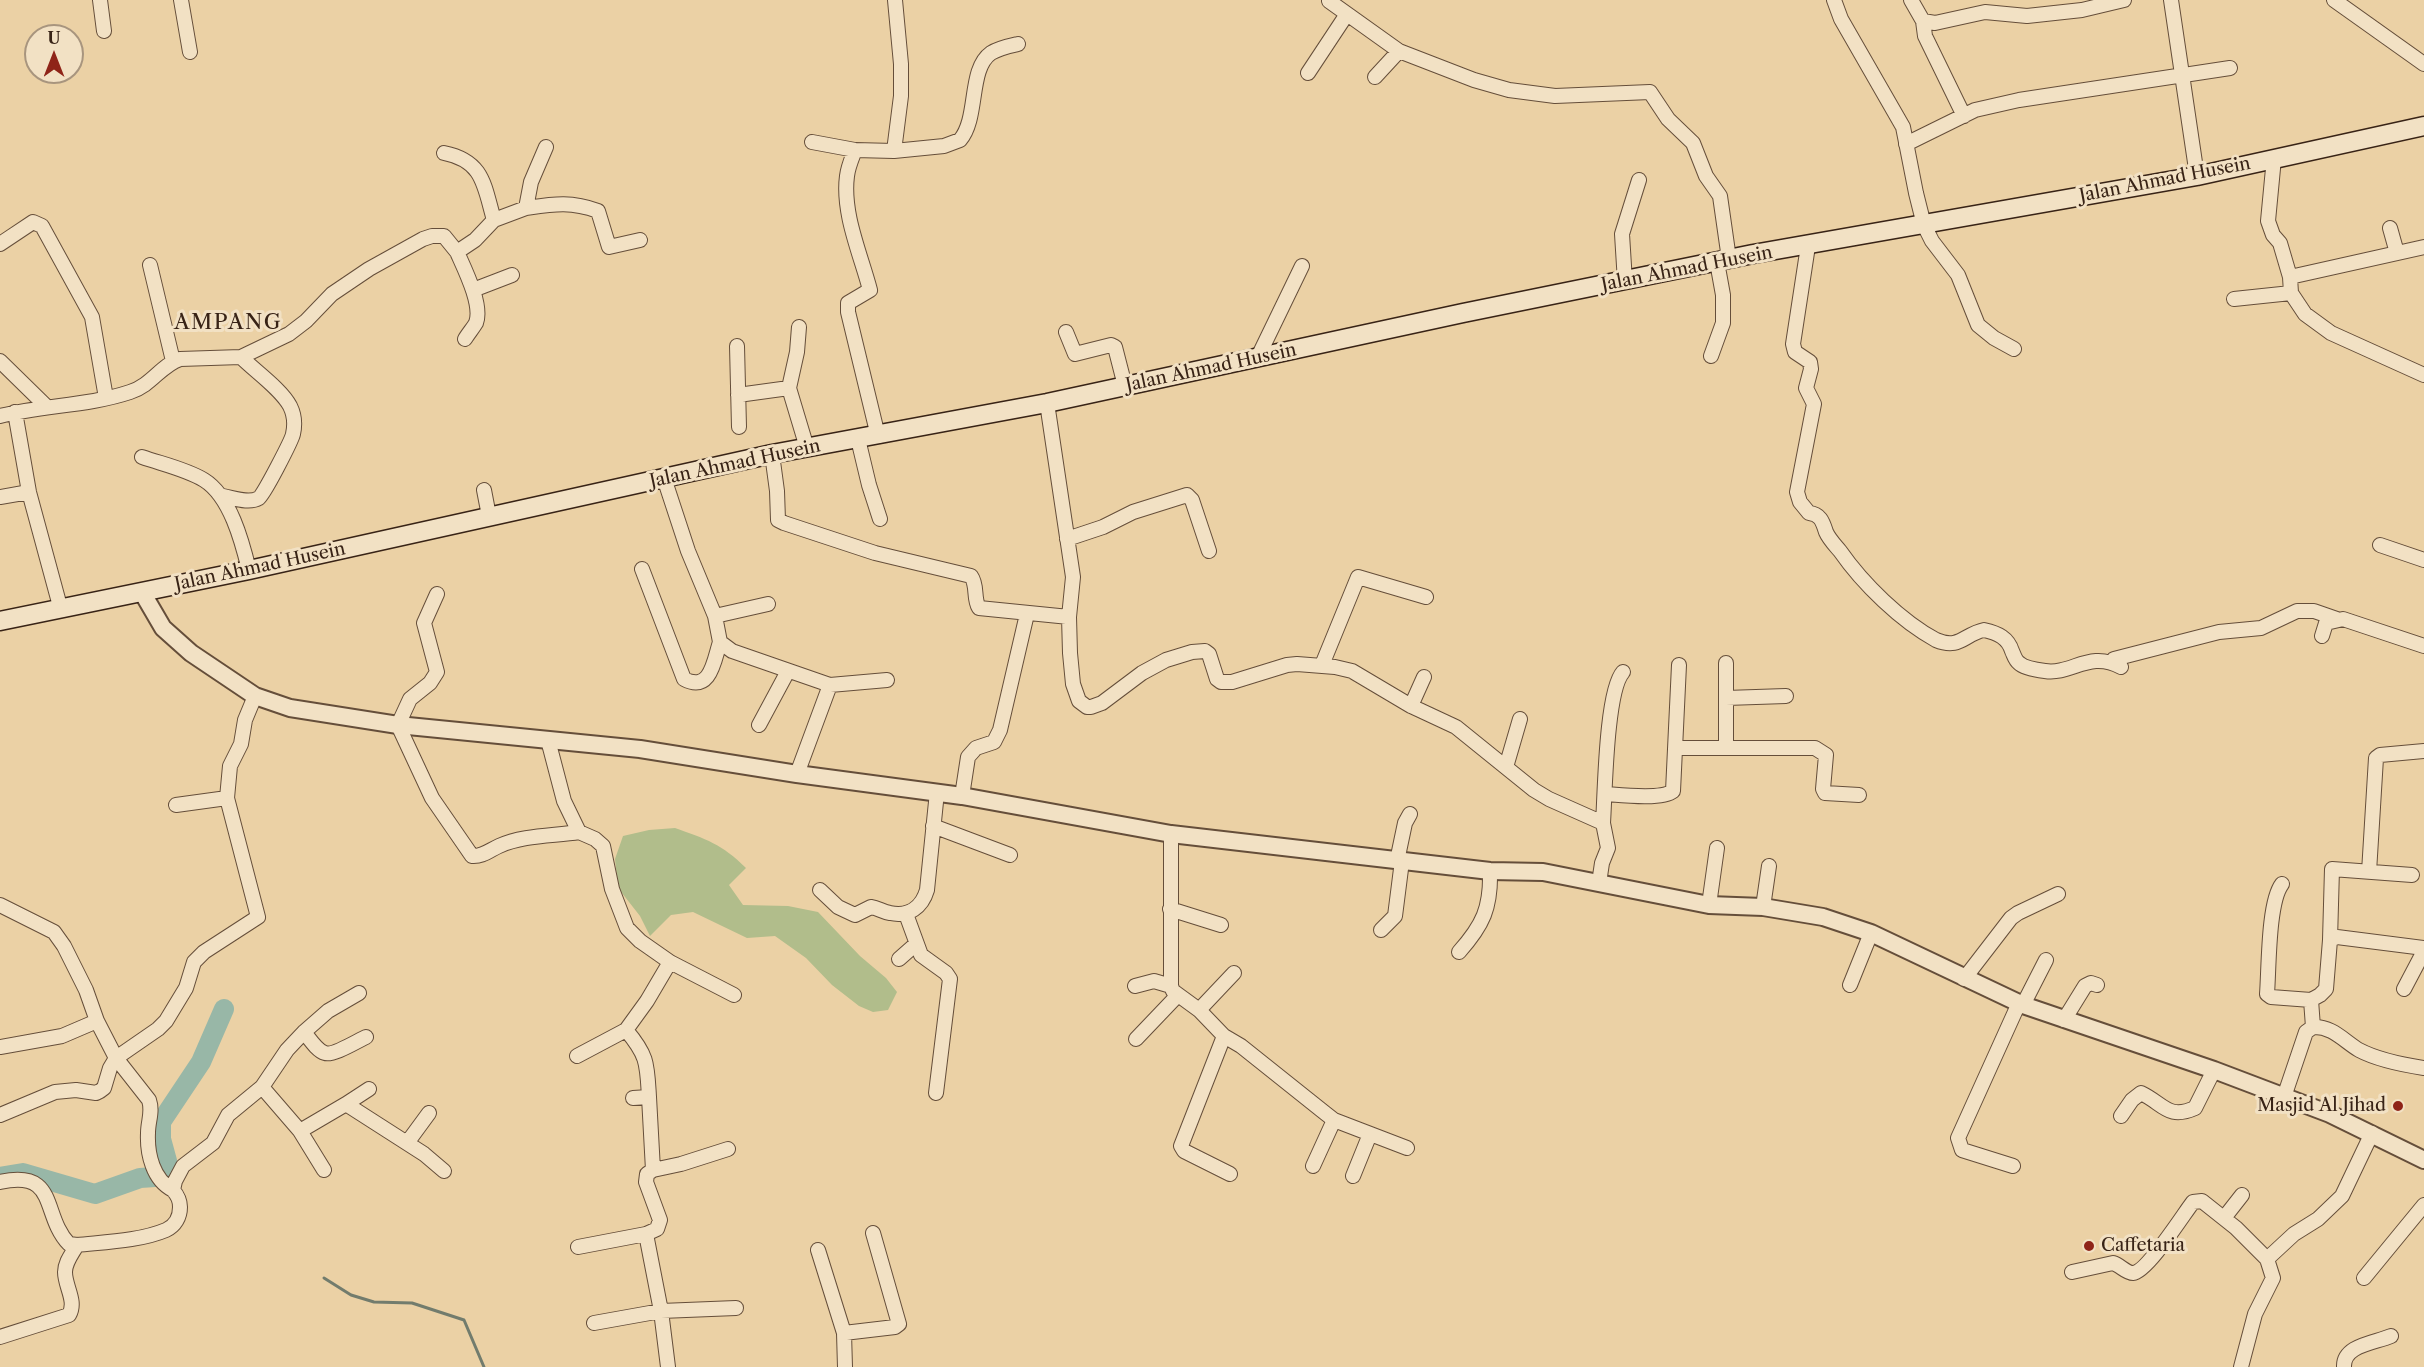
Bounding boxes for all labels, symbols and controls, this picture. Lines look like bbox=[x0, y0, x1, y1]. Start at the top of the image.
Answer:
north arrow bbox=[24, 24, 84, 84]
text: U bbox=[48, 28, 61, 48]
street label: Jalan Ahmad Husein bbox=[2078, 153, 2252, 207]
street label: Jalan Ahmad Husein bbox=[1600, 242, 1774, 296]
district label: AMPANG bbox=[174, 310, 282, 336]
street label: Jalan Ahmad Husein bbox=[1124, 339, 1298, 397]
street label: Jalan Ahmad Husein bbox=[648, 435, 822, 493]
street label: Jalan Ahmad Husein bbox=[173, 538, 347, 596]
place label: Masjid Al Jihad bbox=[2257, 1095, 2386, 1117]
marker: Masjid Al Jihad bbox=[2391, 1099, 2405, 1113]
place label: Caffetaria bbox=[2101, 1235, 2185, 1257]
marker: Caffetaria bbox=[2082, 1239, 2096, 1253]

